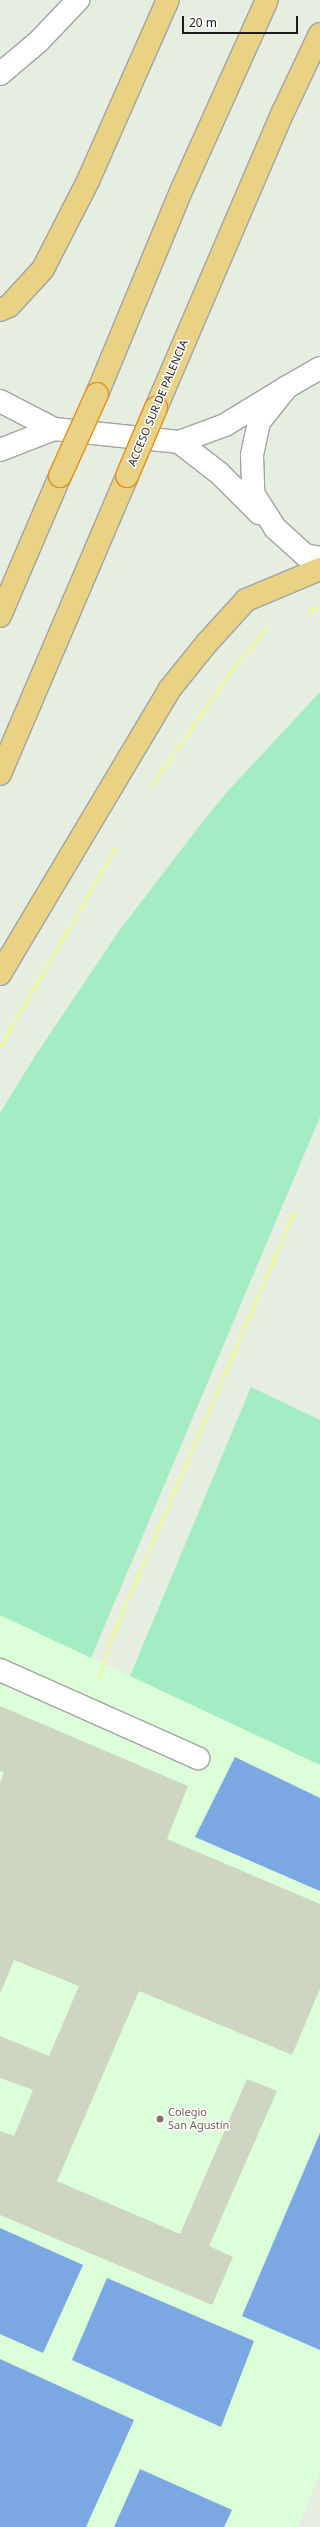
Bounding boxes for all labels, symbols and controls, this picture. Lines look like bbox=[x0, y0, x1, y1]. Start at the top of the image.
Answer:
scale bar bbox=[184, 8, 300, 34]
text: 20 m bbox=[189, 14, 217, 31]
street label: ACCESO SUR DE PALENCIA bbox=[125, 338, 191, 468]
place label: Colegio San Agustín bbox=[168, 2106, 229, 2132]
marker: Colegio San Agustín bbox=[155, 2114, 165, 2124]

